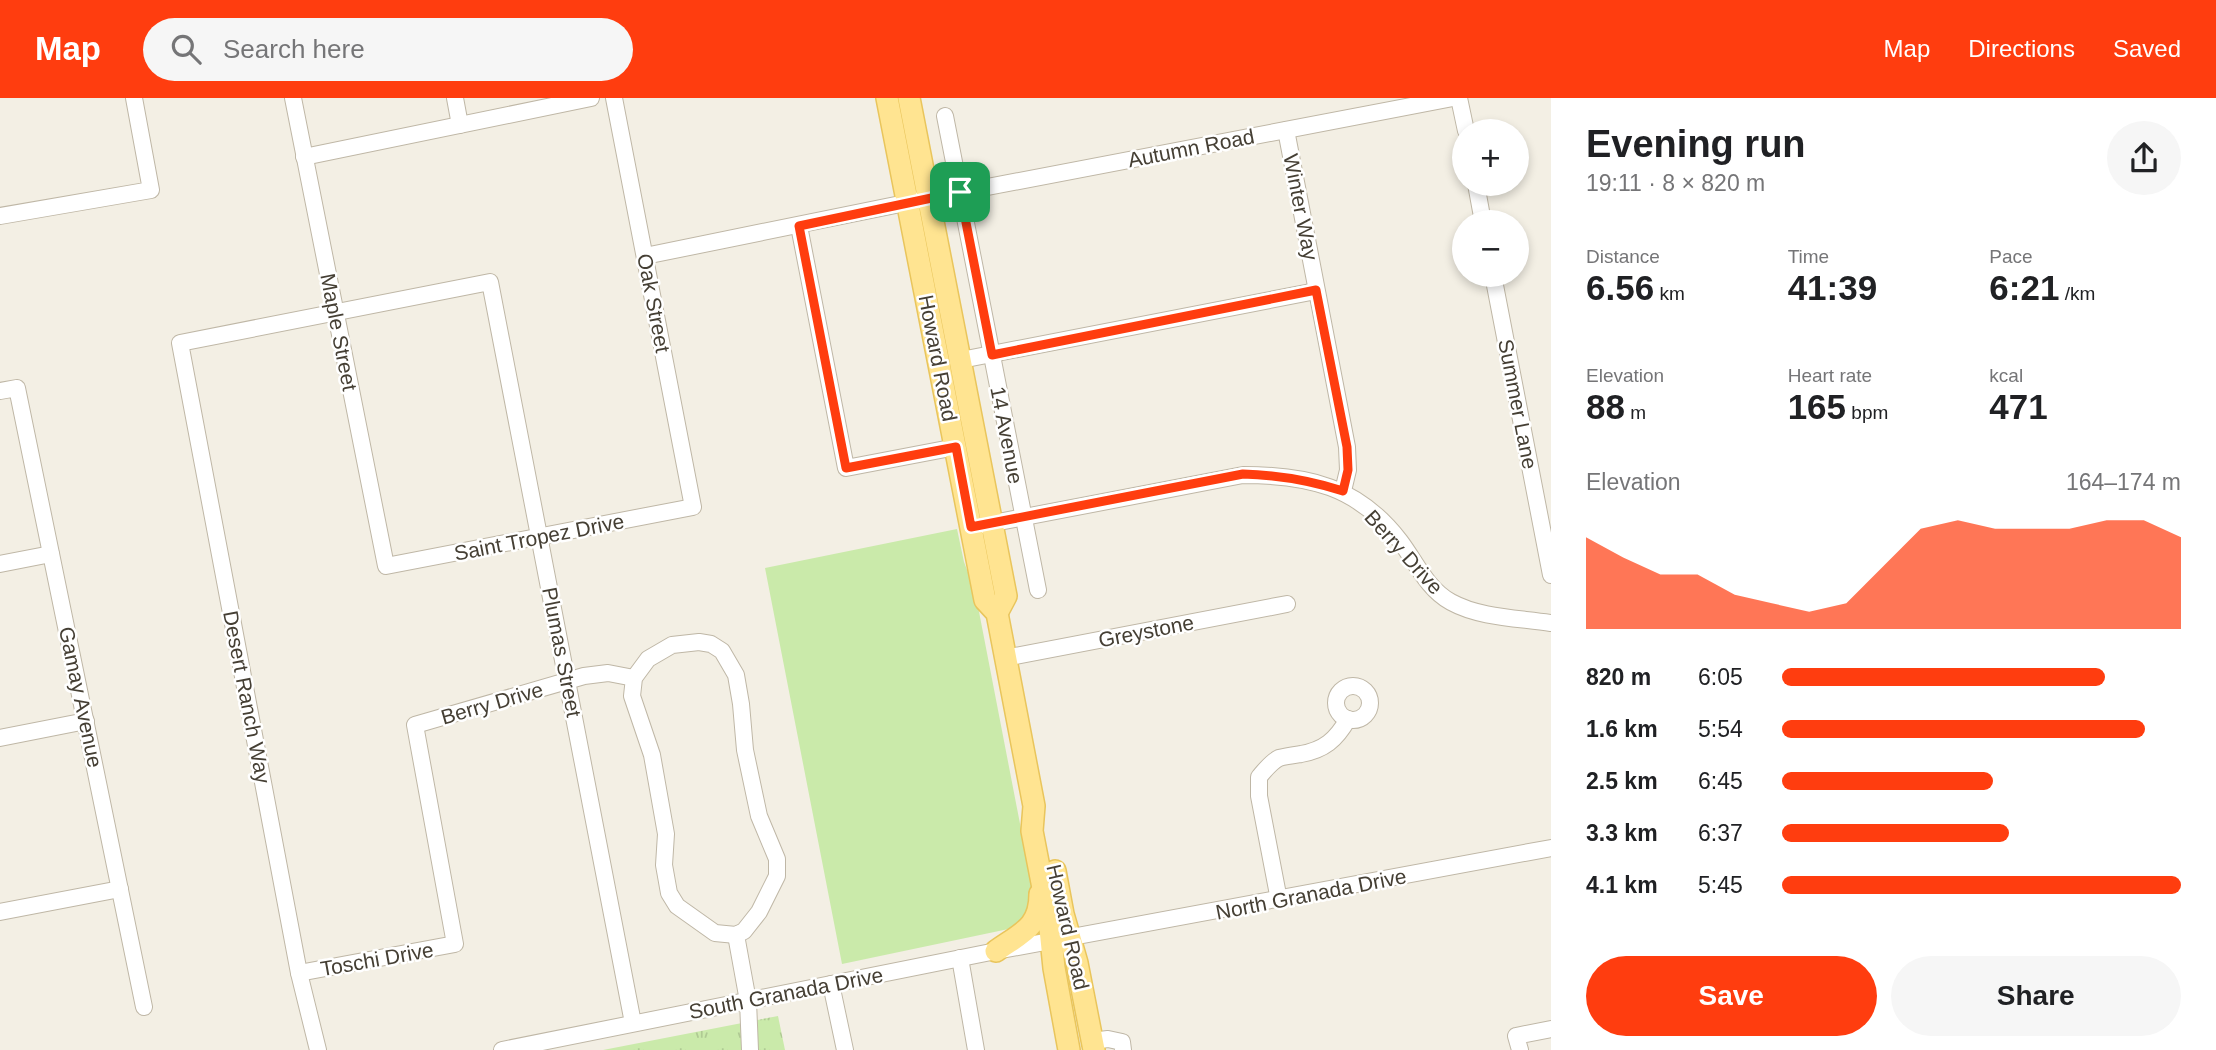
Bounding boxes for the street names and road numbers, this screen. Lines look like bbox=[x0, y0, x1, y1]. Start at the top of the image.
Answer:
street label: Autumn Road bbox=[1126, 124, 1256, 172]
street label: Winter Way bbox=[1279, 152, 1323, 263]
street label: Oak Street bbox=[633, 252, 675, 355]
street label: Maple Street bbox=[316, 271, 362, 393]
street label: Howard Road bbox=[914, 293, 962, 423]
street label: Summer Lane bbox=[1494, 337, 1542, 471]
street label: 14 Avenue bbox=[986, 384, 1028, 486]
street label: Berry Drive bbox=[1360, 505, 1448, 599]
street label: Saint Tropez Drive bbox=[452, 509, 626, 565]
street label: Plumas Street bbox=[538, 585, 586, 719]
street label: Desert Ranch Way bbox=[219, 609, 275, 786]
street label: Greystone bbox=[1096, 610, 1196, 652]
street label: Gamay Avenue bbox=[55, 625, 107, 769]
street label: Berry Drive bbox=[438, 677, 546, 729]
street label: Howard Road bbox=[1042, 862, 1094, 992]
street label: North Granada Drive bbox=[1214, 864, 1408, 924]
street label: Toschi Drive bbox=[319, 938, 435, 980]
street label: South Granada Drive bbox=[687, 963, 885, 1023]

